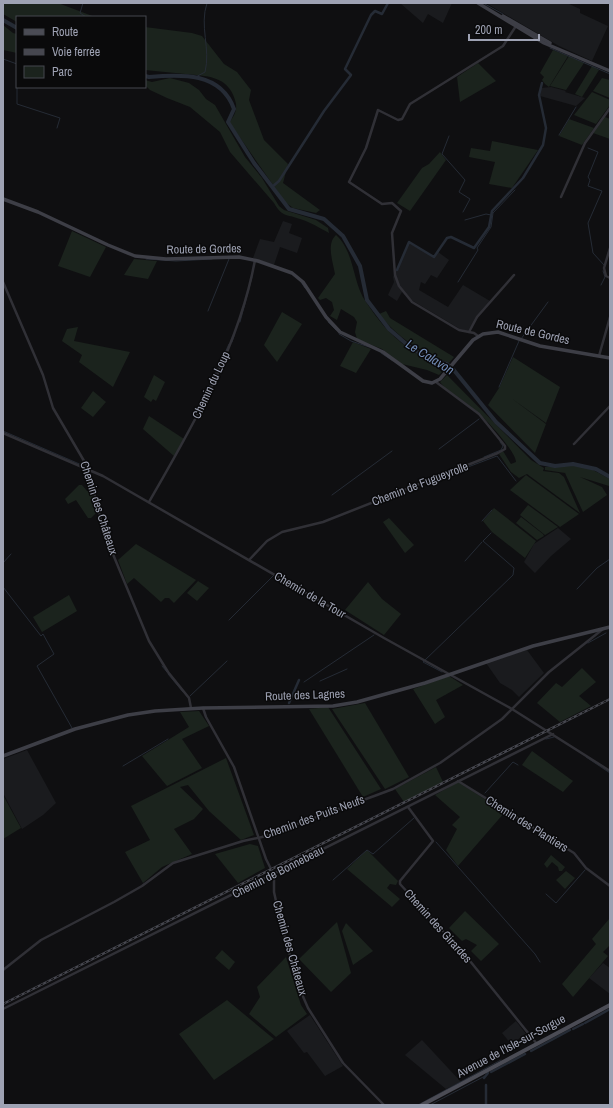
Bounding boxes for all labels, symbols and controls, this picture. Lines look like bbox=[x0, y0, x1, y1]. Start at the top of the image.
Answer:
legend bbox=[16, 16, 146, 88]
scale bar bbox=[469, 16, 539, 42]
text: 200 m bbox=[475, 22, 502, 38]
text: Route bbox=[52, 24, 78, 40]
text: Voie ferrée bbox=[52, 44, 100, 60]
text: Parc bbox=[52, 64, 72, 80]
street label: Route de Gordes bbox=[166, 240, 242, 258]
street label: Route de Gordes bbox=[495, 316, 571, 348]
water label: Le Calavon bbox=[403, 336, 457, 379]
street label: Chemin du Loup bbox=[188, 349, 234, 421]
street label: Chemin de Fugueyrolle bbox=[369, 458, 471, 510]
street label: Chemin des Châteaux bbox=[76, 459, 122, 557]
street label: Chemin de la Tour bbox=[271, 568, 349, 622]
street label: Route des Lagnes bbox=[265, 686, 345, 704]
street label: Chemin des Puits Neufs bbox=[261, 791, 367, 843]
street label: Chemin des Plantiers bbox=[483, 792, 571, 856]
street label: Chemin de Bonnebeau bbox=[229, 842, 327, 902]
street label: Chemin des Girardes bbox=[401, 886, 475, 966]
street label: Chemin des Châteaux bbox=[269, 899, 311, 997]
street label: Avenue de l'Isle-sur-Sorgue bbox=[453, 1011, 568, 1082]

